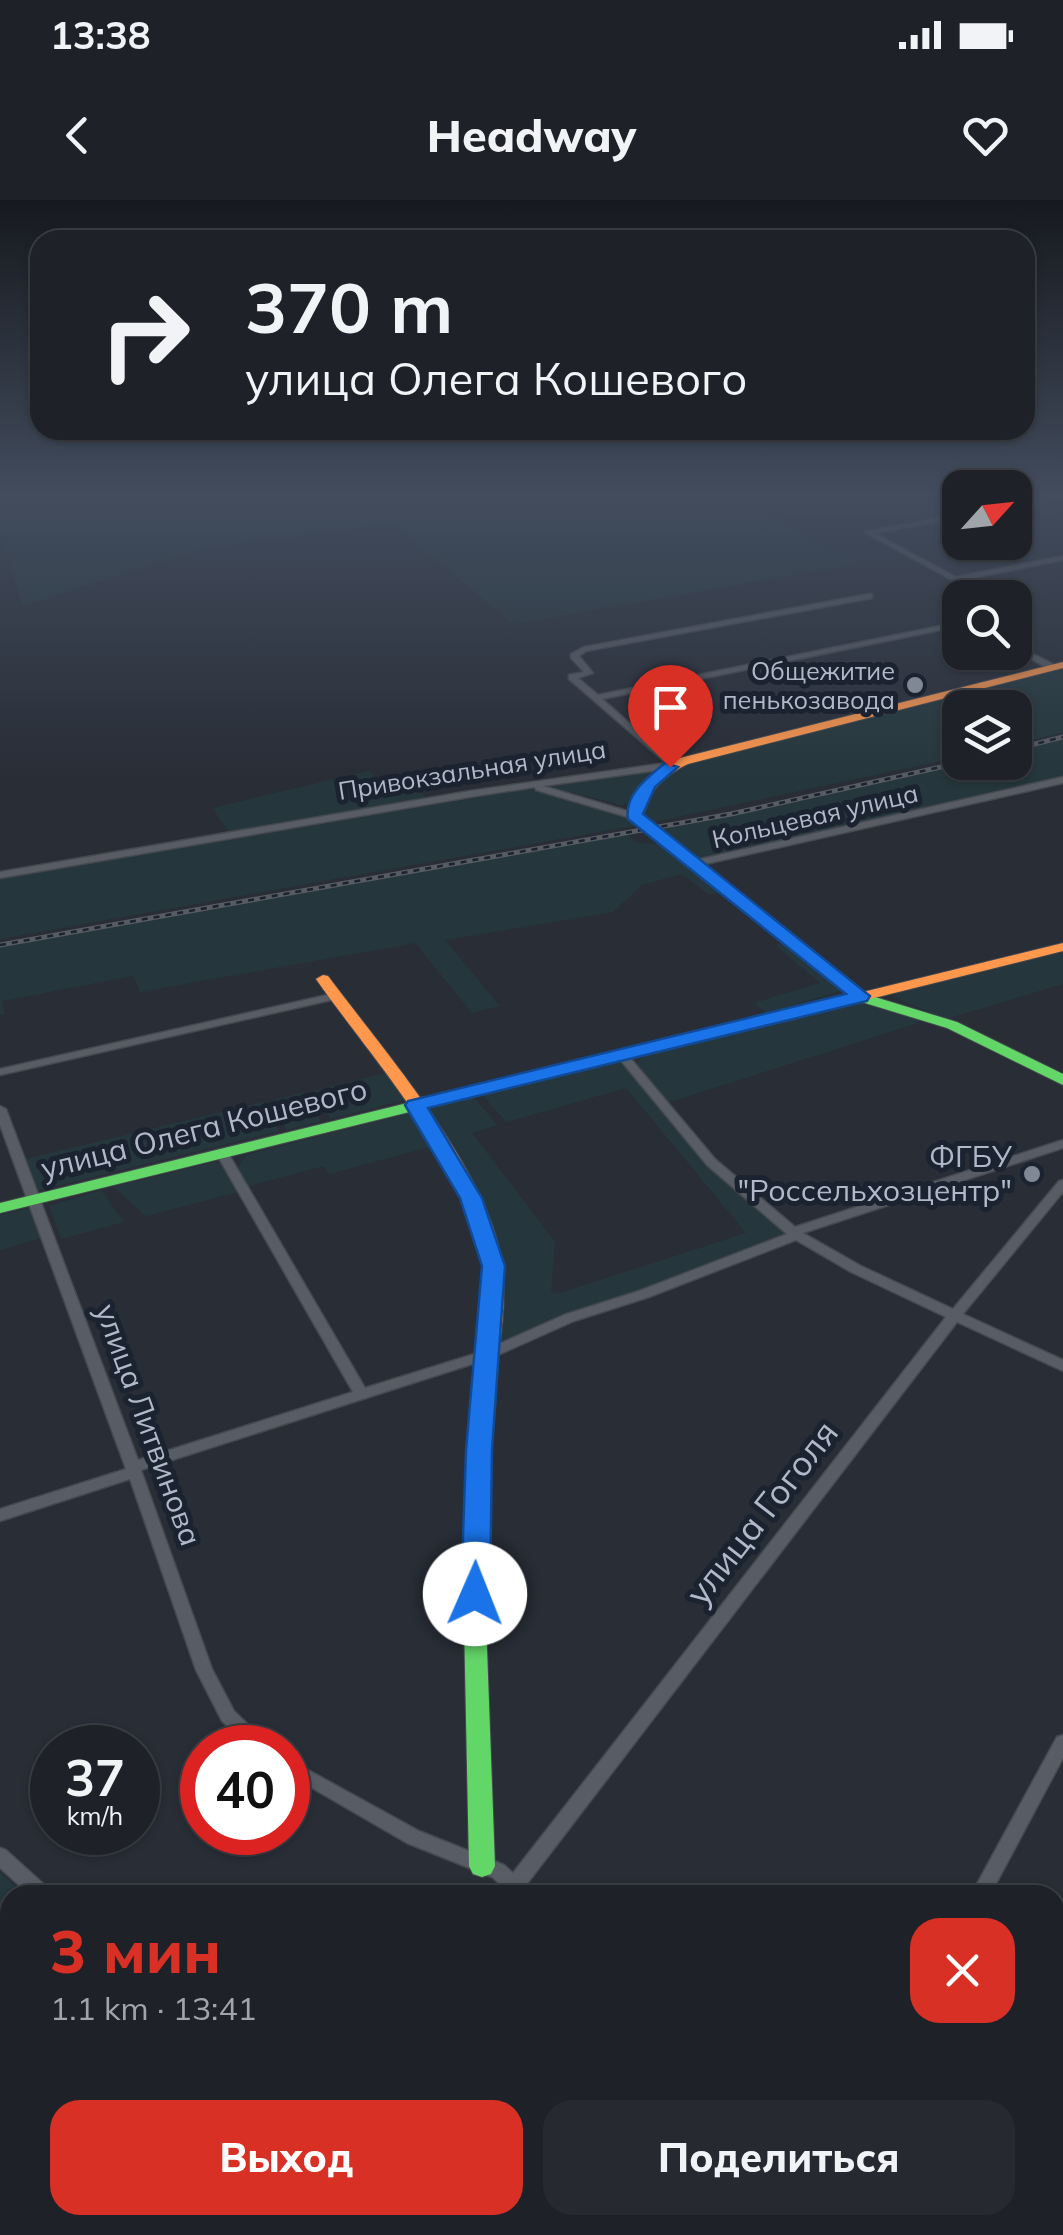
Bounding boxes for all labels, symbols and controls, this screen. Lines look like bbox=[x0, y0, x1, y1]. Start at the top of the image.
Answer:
text: 13:38 bbox=[50, 11, 151, 59]
text: Headway bbox=[427, 107, 636, 163]
icon: back bbox=[50, 108, 105, 163]
icon: heart bbox=[958, 108, 1013, 163]
text: 370 m bbox=[245, 263, 453, 351]
icon: right bbox=[80, 270, 210, 400]
text: улица Олега Кошевого bbox=[245, 350, 747, 406]
north arrow bbox=[942, 470, 1032, 560]
map controls bbox=[942, 470, 1032, 780]
button: search bbox=[942, 580, 1032, 670]
place label: Общежитие пенькозавода bbox=[723, 655, 895, 715]
pin bbox=[628, 665, 713, 768]
marker: Общежитие пенькозавода bbox=[904, 674, 926, 696]
icon: arrive bbox=[643, 680, 698, 735]
button: layers bbox=[942, 690, 1032, 780]
street label: Привокзальная улица bbox=[336, 733, 608, 806]
street label: Кольцевая улица bbox=[709, 777, 921, 854]
street label: улица Олега Кошевого bbox=[37, 1069, 371, 1187]
place label: ФГБУ "Россельхозцентр" bbox=[737, 1137, 1012, 1209]
marker: ФГБУ "Россельхозцентр" bbox=[1021, 1163, 1043, 1185]
street label: улица Литвинова bbox=[88, 1299, 210, 1551]
street label: улица Гоголя bbox=[676, 1411, 847, 1613]
position arrow bbox=[423, 1542, 527, 1646]
speed limit sign: 40 bbox=[180, 1725, 310, 1855]
text: 37 bbox=[65, 1746, 125, 1809]
text: km/h bbox=[67, 1800, 123, 1831]
text: 3 мин bbox=[50, 1913, 221, 1988]
button: close bbox=[910, 1918, 1015, 2023]
text: 1.1 km · 13:41 bbox=[50, 1988, 257, 2028]
button: Выход bbox=[50, 2100, 523, 2215]
button: Поделиться bbox=[543, 2100, 1015, 2215]

